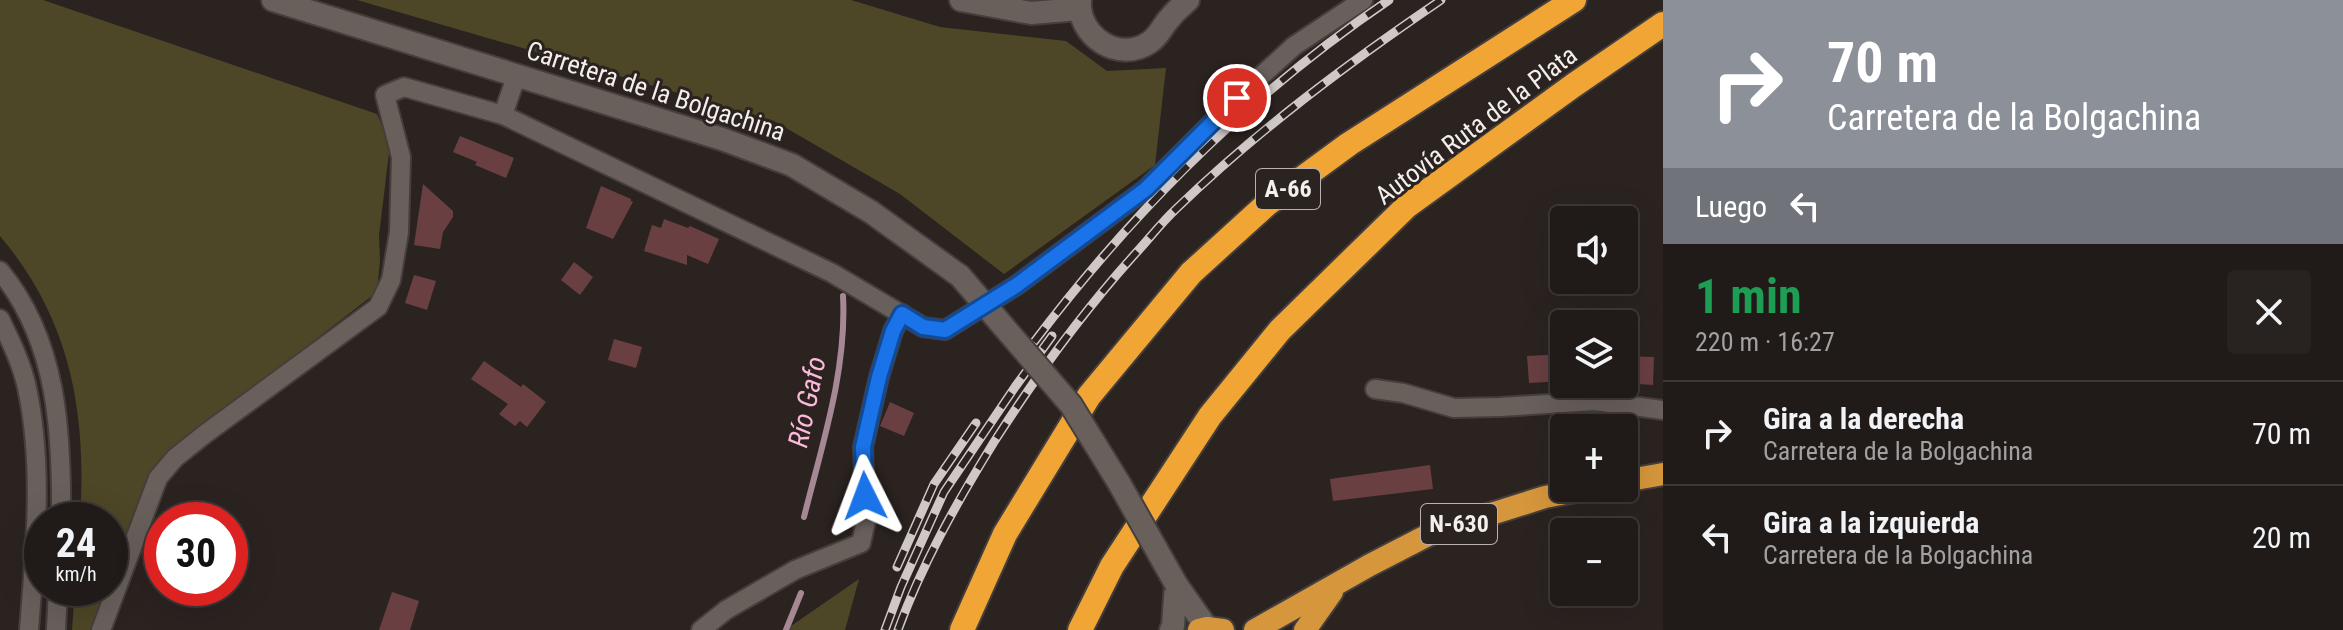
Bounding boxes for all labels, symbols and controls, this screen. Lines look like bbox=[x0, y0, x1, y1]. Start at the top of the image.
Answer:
text: 70 m bbox=[1827, 30, 1938, 96]
icon: right bbox=[1695, 32, 1799, 136]
street label: Carretera de la Bolgachina bbox=[523, 35, 789, 147]
street label: Autovía Ruta de la Plata bbox=[1369, 40, 1583, 210]
pin bbox=[1203, 64, 1271, 132]
icon: arrive bbox=[1215, 76, 1259, 120]
text: Carretera de la Bolgachina bbox=[1827, 97, 2201, 139]
road number: A-66 bbox=[1256, 169, 1320, 209]
icon: left bbox=[1783, 184, 1827, 228]
text: Luego bbox=[1695, 189, 1767, 224]
map controls bbox=[1550, 206, 1638, 606]
button: sound bbox=[1550, 206, 1638, 294]
text: 1 min bbox=[1695, 268, 1802, 325]
button: close bbox=[2227, 270, 2311, 354]
button: layers bbox=[1550, 310, 1638, 398]
text: 220 m · 16:27 bbox=[1695, 327, 1835, 357]
water label: Río Gafo bbox=[781, 354, 833, 450]
text: Gira a la derecha bbox=[1763, 401, 1964, 436]
icon: right bbox=[1695, 411, 1739, 455]
button: + bbox=[1550, 414, 1638, 502]
text: 70 m bbox=[2252, 416, 2311, 451]
text: Carretera de la Bolgachina bbox=[1763, 436, 2033, 466]
position arrow bbox=[823, 454, 907, 538]
speed limit sign: 30 bbox=[144, 502, 248, 606]
road number: N-630 bbox=[1421, 504, 1497, 544]
text: Gira a la izquierda bbox=[1763, 505, 1979, 540]
icon: left bbox=[1695, 515, 1739, 559]
button: − bbox=[1550, 518, 1638, 606]
text: 24 bbox=[56, 520, 96, 567]
text: 20 m bbox=[2252, 520, 2311, 555]
text: Carretera de la Bolgachina bbox=[1763, 540, 2033, 570]
text: km/h bbox=[55, 562, 97, 586]

